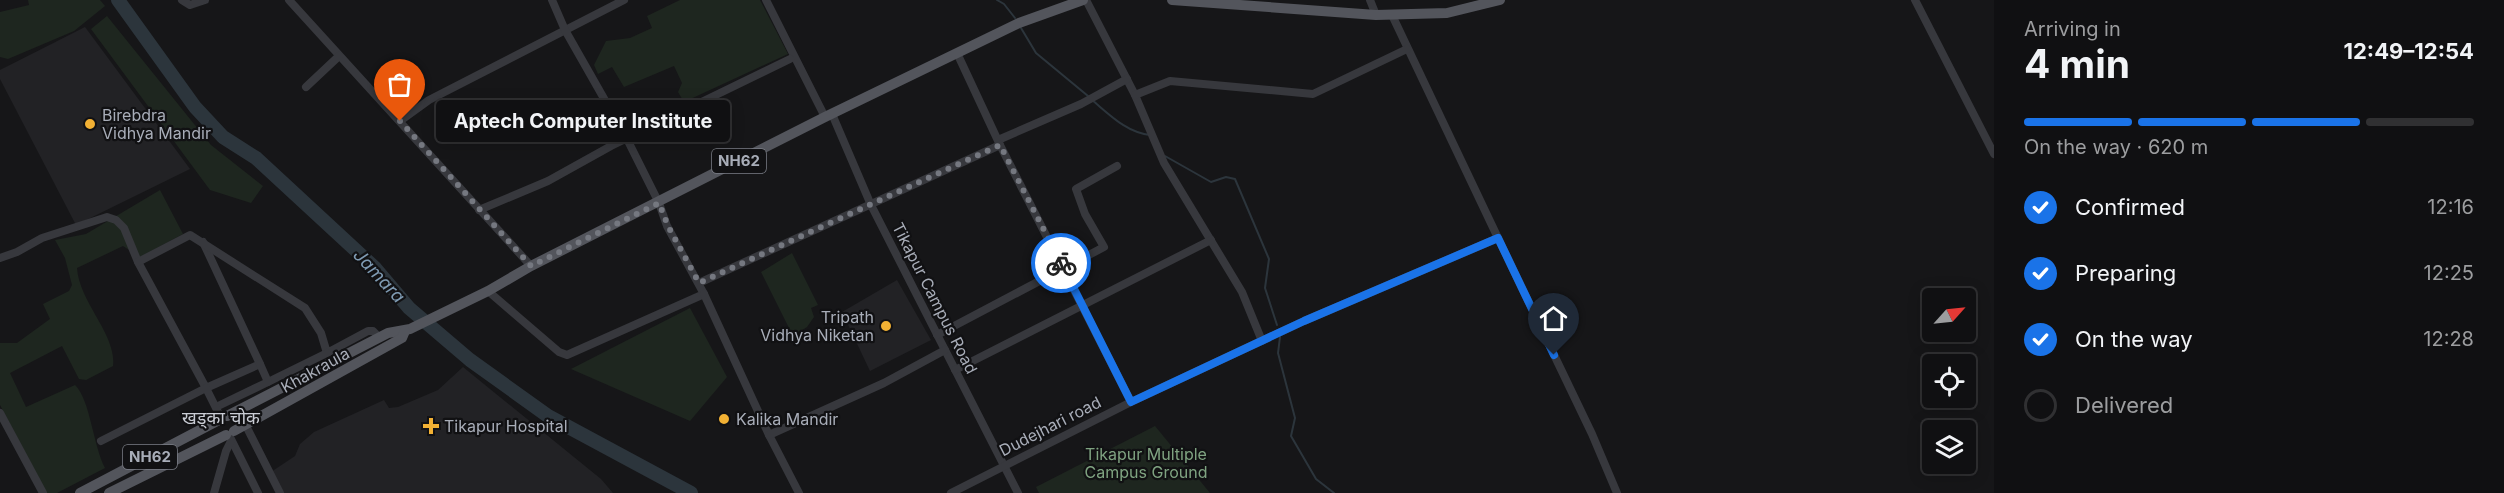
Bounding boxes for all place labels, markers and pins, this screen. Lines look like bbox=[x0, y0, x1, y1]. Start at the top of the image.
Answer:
pin bbox=[374, 59, 425, 121]
callout: Aptech Computer Institute bbox=[436, 100, 730, 142]
place label: Birebdra Vidhya Mandir bbox=[102, 105, 211, 143]
marker: Birebdra Vidhya Mandir bbox=[83, 117, 97, 131]
pin bbox=[1528, 293, 1579, 355]
place label: Tripath Vidhya Niketan bbox=[760, 307, 874, 345]
marker: Tripath Vidhya Niketan bbox=[879, 319, 893, 333]
place label: Kalika Mandir bbox=[736, 409, 838, 429]
marker: Kalika Mandir bbox=[717, 412, 731, 426]
place label: Tikapur Hospital bbox=[444, 416, 568, 436]
marker: Tikapur Hospital bbox=[422, 417, 440, 435]

